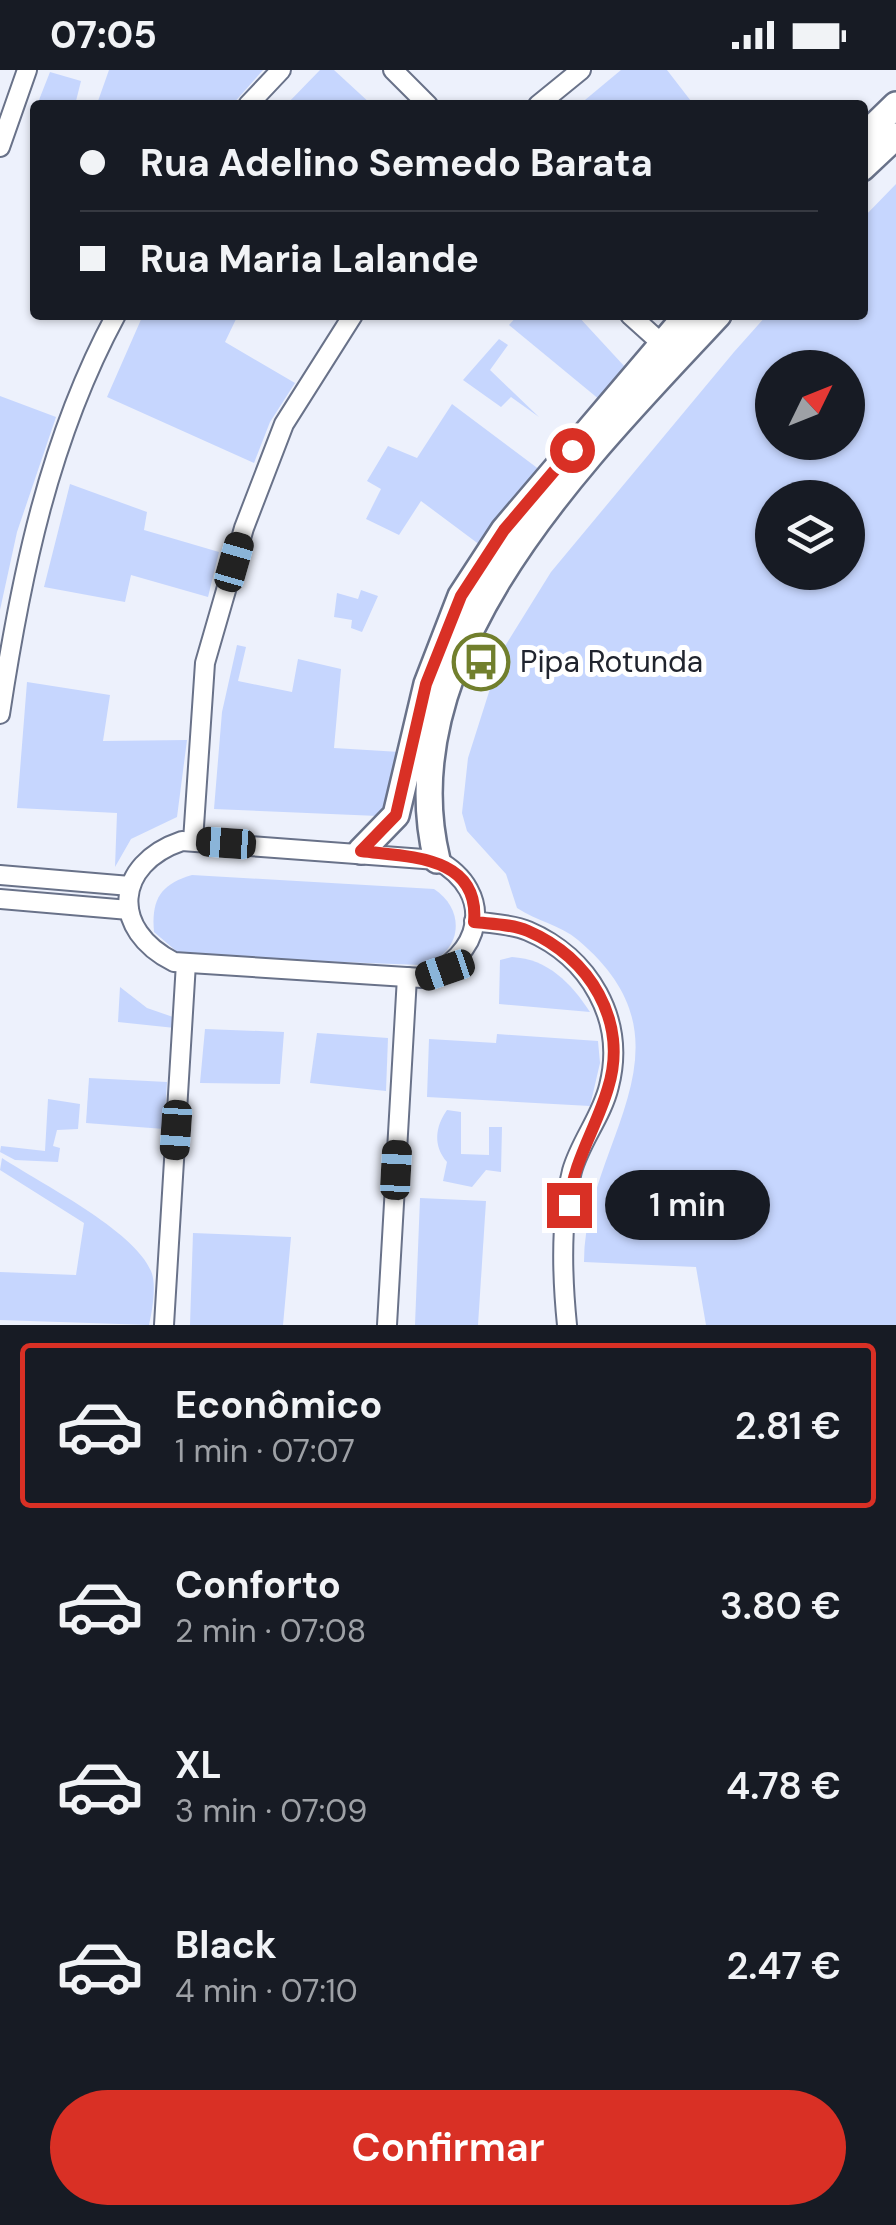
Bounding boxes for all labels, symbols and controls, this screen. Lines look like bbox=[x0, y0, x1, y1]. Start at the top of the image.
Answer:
text: 07:05 bbox=[50, 10, 157, 60]
text: Rua Adelino Semedo Barata bbox=[140, 138, 653, 188]
text: Rua Maria Lalande bbox=[140, 234, 479, 284]
north arrow bbox=[755, 350, 865, 460]
map controls bbox=[755, 350, 865, 590]
route start bbox=[550, 428, 595, 473]
button: layers bbox=[755, 480, 865, 590]
car bbox=[211, 529, 257, 595]
bus stop icon: Pipa Rotunda bbox=[451, 632, 511, 692]
place label: Pipa Rotunda bbox=[520, 642, 703, 681]
car bbox=[195, 826, 257, 860]
car bbox=[412, 946, 478, 994]
car bbox=[159, 1099, 193, 1161]
car bbox=[379, 1139, 413, 1201]
callout: 1 min bbox=[604, 1170, 769, 1240]
route end bbox=[547, 1183, 592, 1228]
text: 1 min bbox=[649, 1184, 726, 1226]
text: Econômico bbox=[175, 1380, 382, 1430]
icon: car bbox=[55, 1381, 145, 1471]
text: 2.81 € bbox=[735, 1401, 841, 1451]
text: 1 min · 07:07 bbox=[175, 1430, 355, 1472]
text: Conforto bbox=[175, 1560, 341, 1610]
icon: car bbox=[55, 1561, 145, 1651]
text: 3.80 € bbox=[720, 1581, 841, 1631]
text: 2 min · 07:08 bbox=[175, 1610, 366, 1652]
text: XL bbox=[175, 1740, 222, 1790]
icon: car bbox=[55, 1741, 145, 1831]
text: 4.78 € bbox=[726, 1761, 841, 1811]
text: 3 min · 07:09 bbox=[175, 1790, 367, 1832]
text: Black bbox=[175, 1920, 277, 1970]
icon: car bbox=[55, 1921, 145, 2011]
text: 2.47 € bbox=[726, 1941, 841, 1991]
text: 4 min · 07:10 bbox=[175, 1970, 358, 2012]
button: Confirmar bbox=[50, 2090, 846, 2205]

